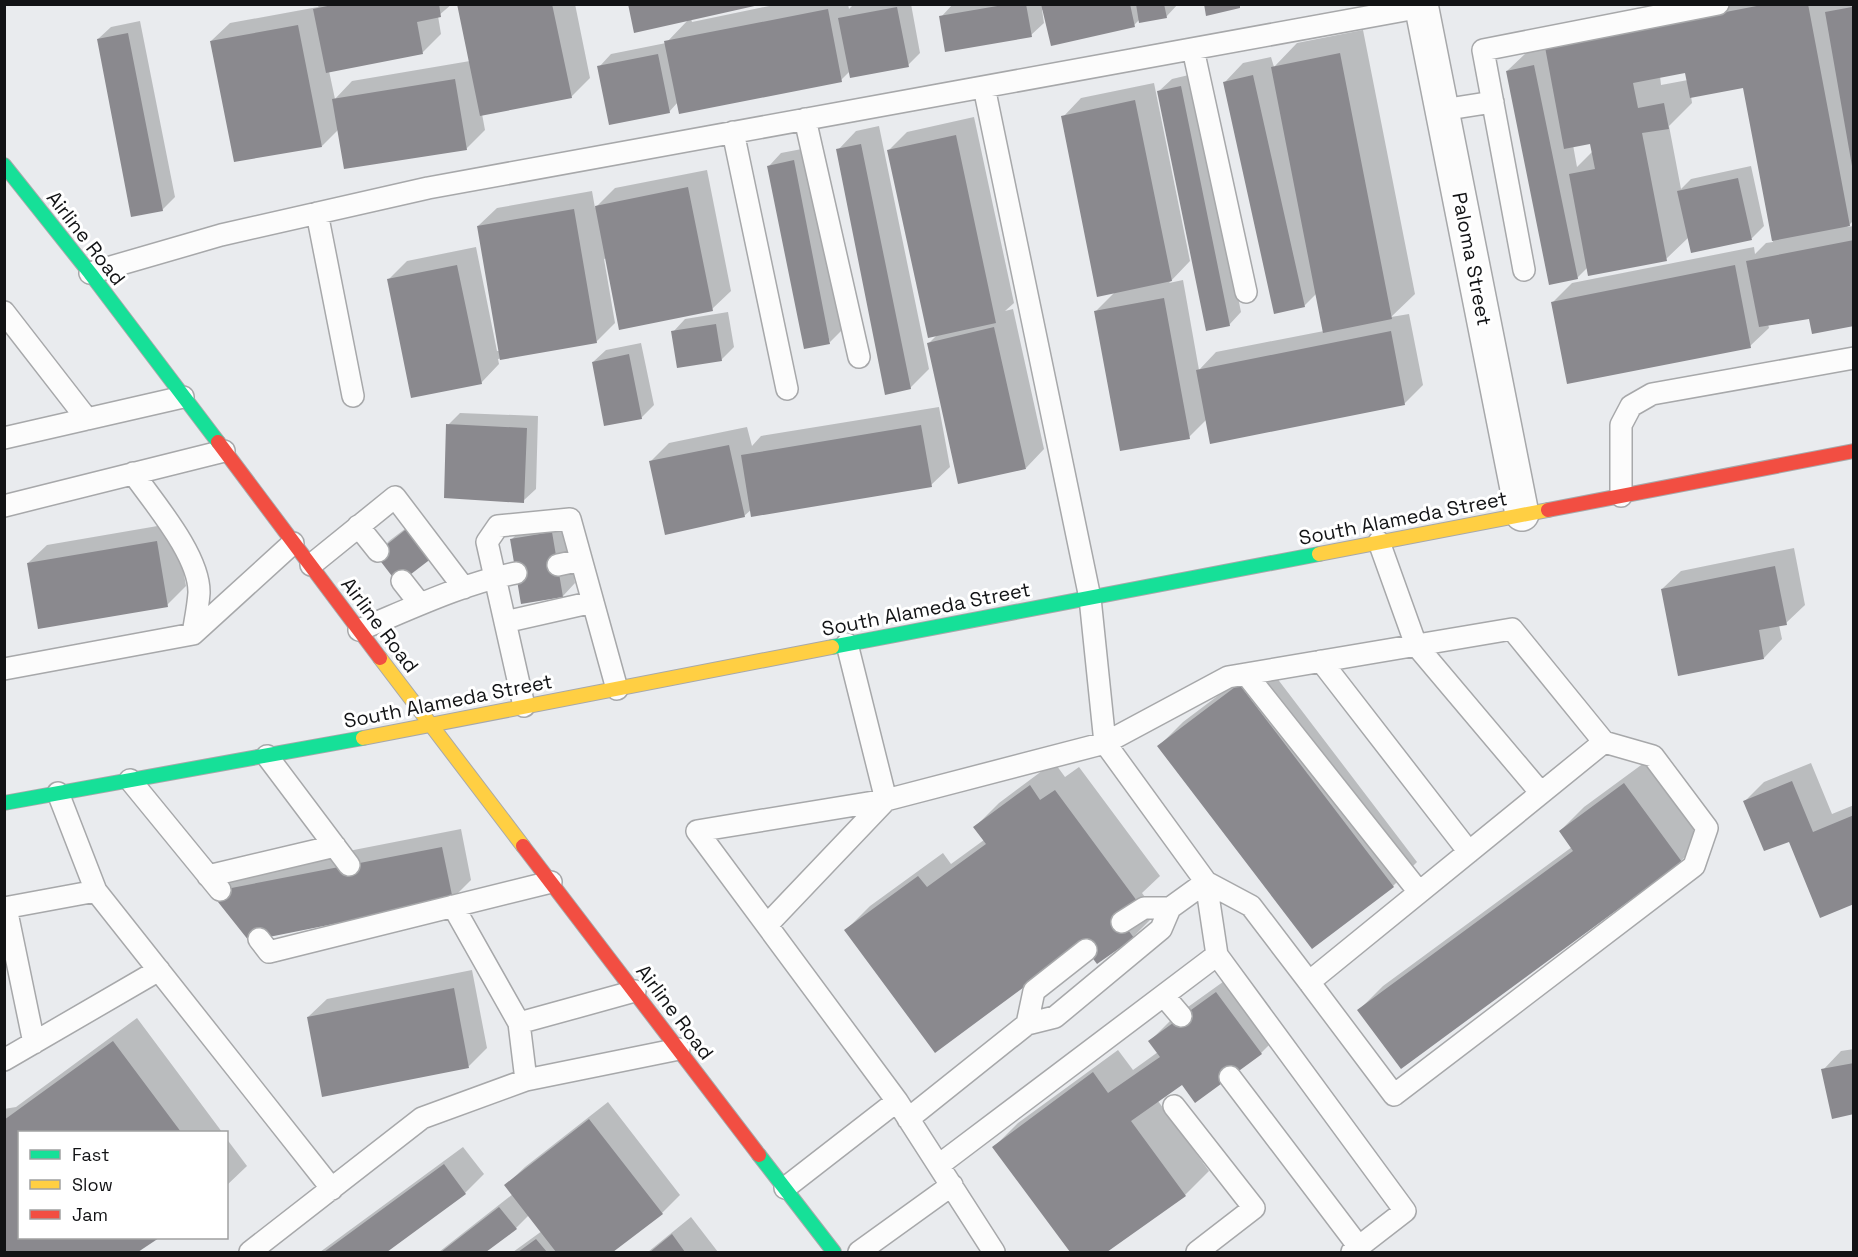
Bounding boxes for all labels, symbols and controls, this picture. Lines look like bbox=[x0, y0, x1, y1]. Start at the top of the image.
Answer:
street label: Airline Road bbox=[41, 185, 131, 291]
street label: Paloma Street bbox=[1446, 190, 1498, 328]
street label: South Alameda Street bbox=[1297, 485, 1509, 551]
street label: Airline Road bbox=[336, 572, 424, 678]
street label: South Alameda Street bbox=[820, 576, 1032, 642]
street label: South Alameda Street bbox=[342, 668, 554, 734]
street label: Airline Road bbox=[631, 959, 719, 1065]
legend bbox=[18, 1131, 228, 1239]
text: Fast bbox=[72, 1143, 109, 1166]
text: Slow bbox=[72, 1173, 113, 1196]
text: Jam bbox=[72, 1203, 108, 1226]

